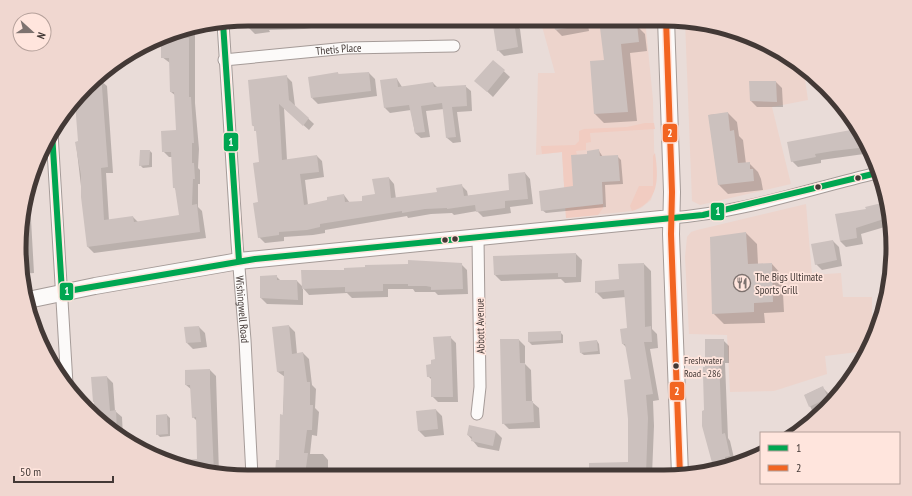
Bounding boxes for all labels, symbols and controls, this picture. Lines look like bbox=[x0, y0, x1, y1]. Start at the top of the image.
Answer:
north arrow bbox=[12, 12, 52, 52]
text: N bbox=[34, 30, 49, 41]
street label: Thetis Place bbox=[315, 41, 362, 58]
line badge: 2 bbox=[662, 123, 678, 143]
text: 2 bbox=[667, 126, 673, 140]
line badge: 1 bbox=[223, 132, 239, 152]
text: 1 bbox=[228, 135, 234, 149]
unlabelled marker bbox=[853, 173, 863, 183]
unlabelled marker bbox=[813, 182, 823, 192]
line badge: 1 bbox=[710, 202, 725, 221]
text: 1 bbox=[715, 204, 721, 218]
unlabelled marker bbox=[450, 234, 460, 244]
unlabelled marker bbox=[440, 235, 450, 245]
place label: The Bigs Ultimate Sports Grill bbox=[755, 270, 823, 297]
restaurant icon: The Bigs Ultimate Sports Grill bbox=[732, 273, 752, 293]
street label: Wishingwell Road bbox=[233, 275, 252, 344]
line badge: 1 bbox=[59, 282, 74, 301]
text: 1 bbox=[64, 284, 70, 298]
street label: Abbott Avenue bbox=[473, 298, 487, 354]
place label: Freshwater Road - 286 bbox=[684, 354, 722, 380]
marker: Freshwater Road - 286 bbox=[671, 361, 681, 371]
line badge: 2 bbox=[669, 381, 685, 401]
text: 2 bbox=[674, 384, 680, 398]
legend bbox=[760, 432, 900, 484]
text: 1 bbox=[796, 440, 801, 455]
scale bar bbox=[14, 458, 113, 484]
text: 2 bbox=[796, 460, 801, 475]
text: 50 m bbox=[20, 464, 41, 479]

